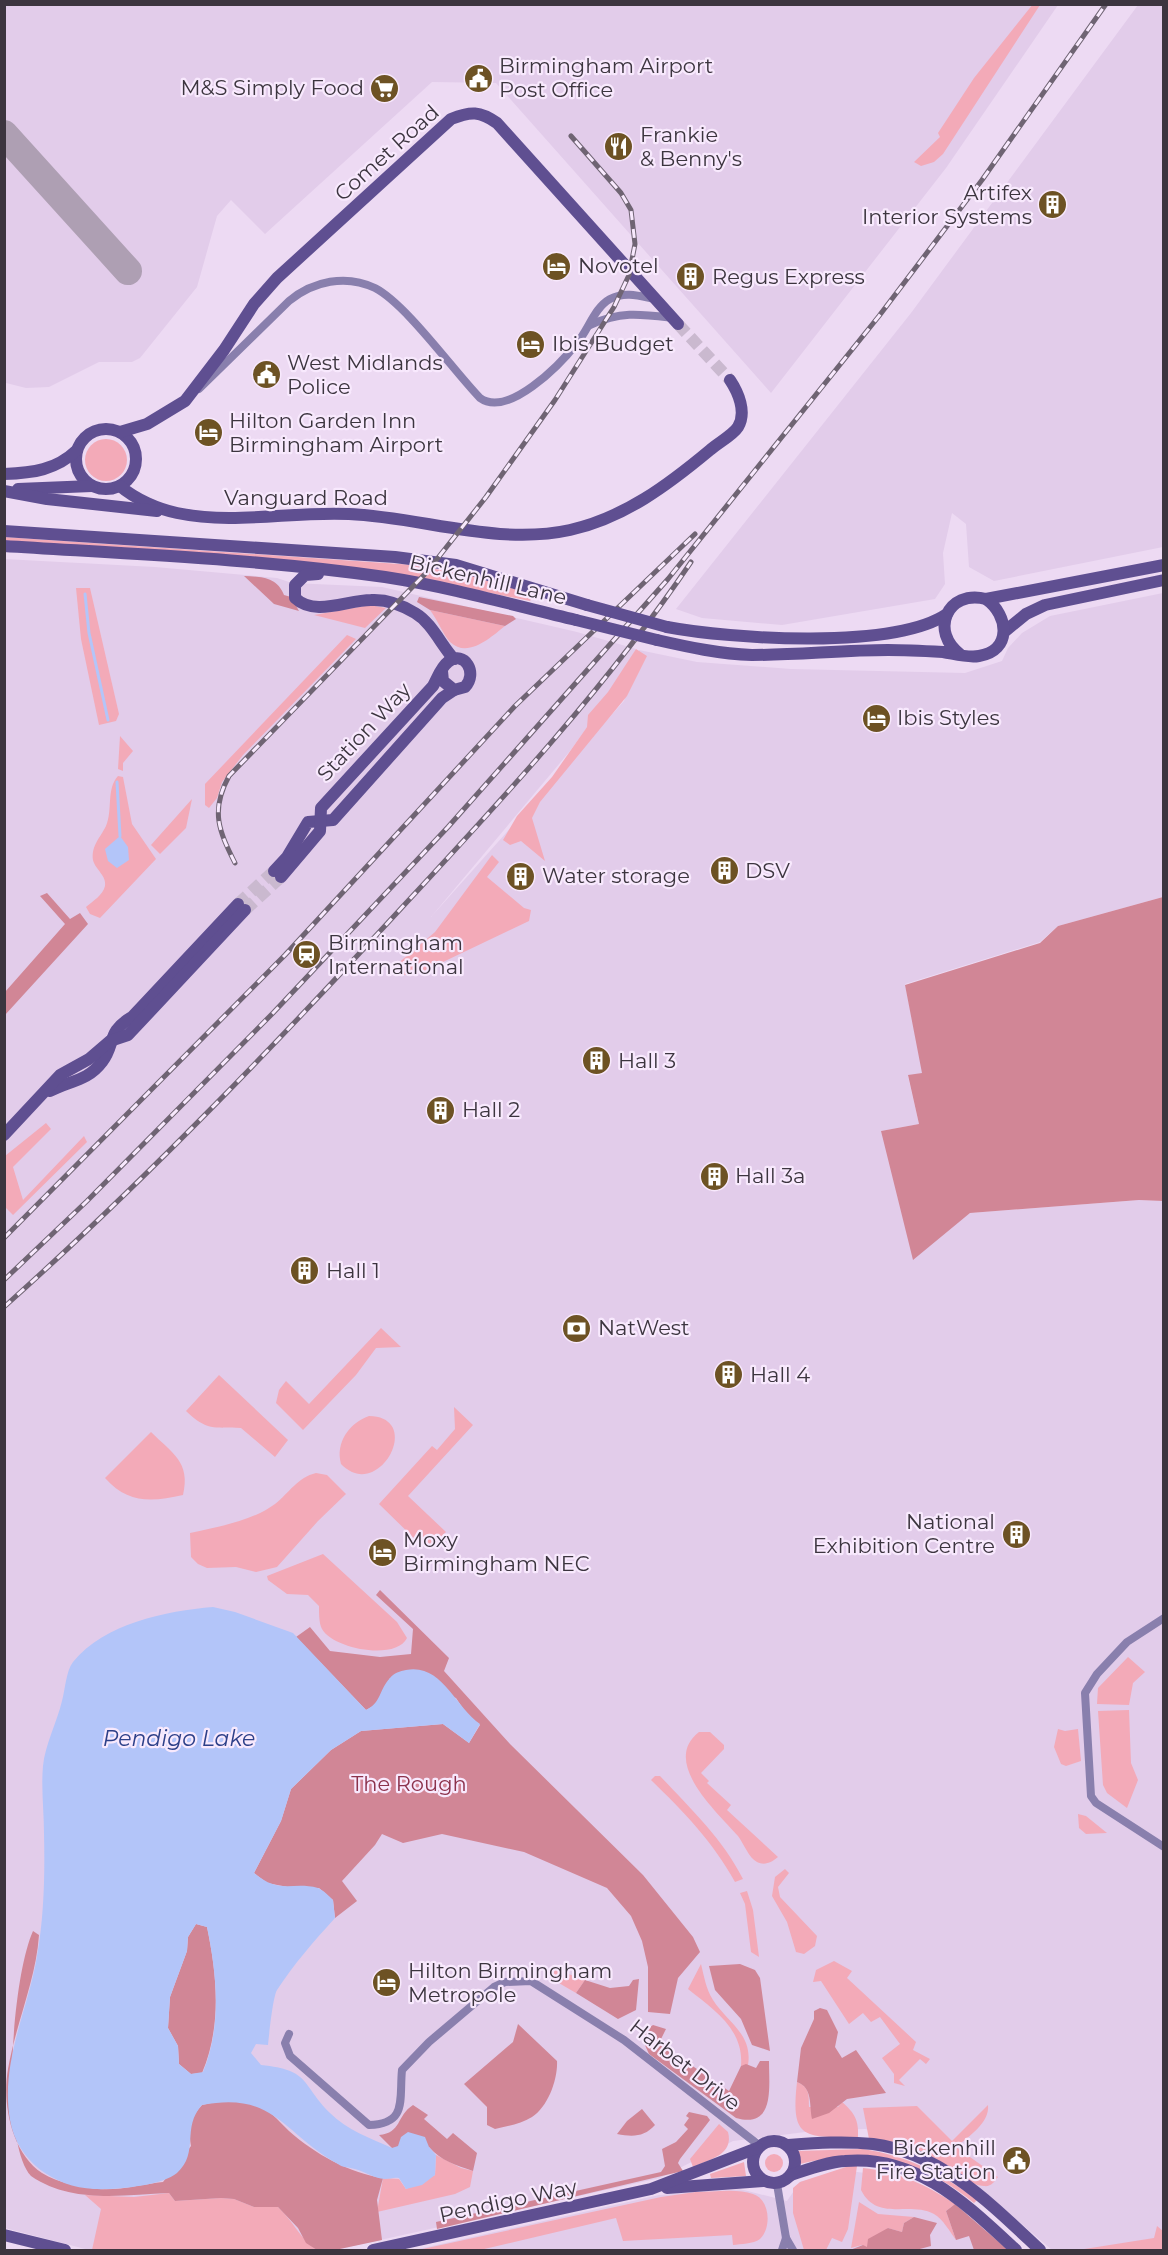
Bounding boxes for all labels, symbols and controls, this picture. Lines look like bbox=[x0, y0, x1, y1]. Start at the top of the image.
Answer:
place label: Birmingham Airport Post Office bbox=[499, 53, 713, 102]
public building icon: Birmingham Airport Post Office bbox=[462, 62, 494, 94]
supermarket icon: M&S Simply Food bbox=[369, 72, 401, 104]
place label: M&S Simply Food bbox=[180, 75, 364, 100]
street label: Comet Road bbox=[329, 99, 444, 206]
place label: Frankie & Benny's bbox=[640, 122, 742, 171]
restaurant icon: Frankie & Benny's bbox=[603, 131, 635, 163]
place label: Artifex Interior Systems bbox=[862, 180, 1032, 229]
building icon: Artifex Interior Systems bbox=[1037, 189, 1069, 221]
hotel icon: Novotel bbox=[541, 250, 573, 282]
place label: Novotel bbox=[578, 253, 659, 278]
building icon: Regus Express bbox=[675, 261, 707, 293]
place label: Regus Express bbox=[712, 264, 865, 289]
hotel icon: Ibis Budget bbox=[515, 328, 547, 360]
place label: Ibis Budget bbox=[552, 331, 674, 356]
place label: West Midlands Police bbox=[287, 350, 443, 399]
public building icon: West Midlands Police bbox=[250, 359, 282, 391]
place label: Hilton Garden Inn Birmingham Airport bbox=[229, 408, 443, 457]
hotel icon: Hilton Garden Inn Birmingham Airport bbox=[192, 417, 224, 449]
street label: Vanguard Road bbox=[224, 485, 388, 510]
street label: Bickenhill Lane bbox=[407, 549, 569, 610]
street label: Station Way bbox=[312, 677, 416, 786]
hotel icon: Ibis Styles bbox=[860, 702, 892, 734]
place label: Ibis Styles bbox=[897, 705, 1000, 730]
building icon: DSV bbox=[708, 855, 740, 887]
place label: DSV bbox=[745, 858, 790, 883]
building icon: Water storage bbox=[505, 860, 537, 892]
place label: Water storage bbox=[542, 863, 690, 888]
place label: Birmingham International bbox=[328, 930, 464, 979]
station icon: Birmingham International bbox=[291, 939, 323, 971]
building icon: Hall 3 bbox=[581, 1045, 613, 1077]
place label: Hall 3 bbox=[618, 1048, 676, 1073]
building icon: Hall 2 bbox=[425, 1094, 457, 1126]
place label: Hall 2 bbox=[462, 1097, 520, 1122]
building icon: Hall 3a bbox=[698, 1160, 730, 1192]
place label: Hall 3a bbox=[735, 1163, 806, 1188]
building icon: Hall 1 bbox=[289, 1255, 321, 1287]
place label: Hall 1 bbox=[326, 1258, 380, 1283]
bank icon: NatWest bbox=[561, 1312, 593, 1344]
place label: NatWest bbox=[598, 1315, 690, 1340]
building icon: Hall 4 bbox=[713, 1359, 745, 1391]
place label: Hall 4 bbox=[750, 1362, 810, 1387]
place label: National Exhibition Centre bbox=[813, 1509, 995, 1558]
building icon: National Exhibition Centre bbox=[1000, 1518, 1032, 1550]
place label: Moxy Birmingham NEC bbox=[403, 1527, 590, 1576]
hotel icon: Moxy Birmingham NEC bbox=[366, 1536, 398, 1568]
water label: Pendigo Lake bbox=[103, 1725, 255, 1752]
park label: The Rough bbox=[351, 1771, 467, 1796]
place label: Hilton Birmingham Metropole bbox=[408, 1958, 612, 2007]
hotel icon: Hilton Birmingham Metropole bbox=[371, 1967, 403, 1999]
street label: Harbet Drive bbox=[625, 2014, 746, 2116]
place label: Bickenhill Fire Station bbox=[876, 2135, 996, 2184]
public building icon: Bickenhill Fire Station bbox=[1001, 2144, 1033, 2176]
street label: Pendigo Way bbox=[437, 2174, 580, 2227]

